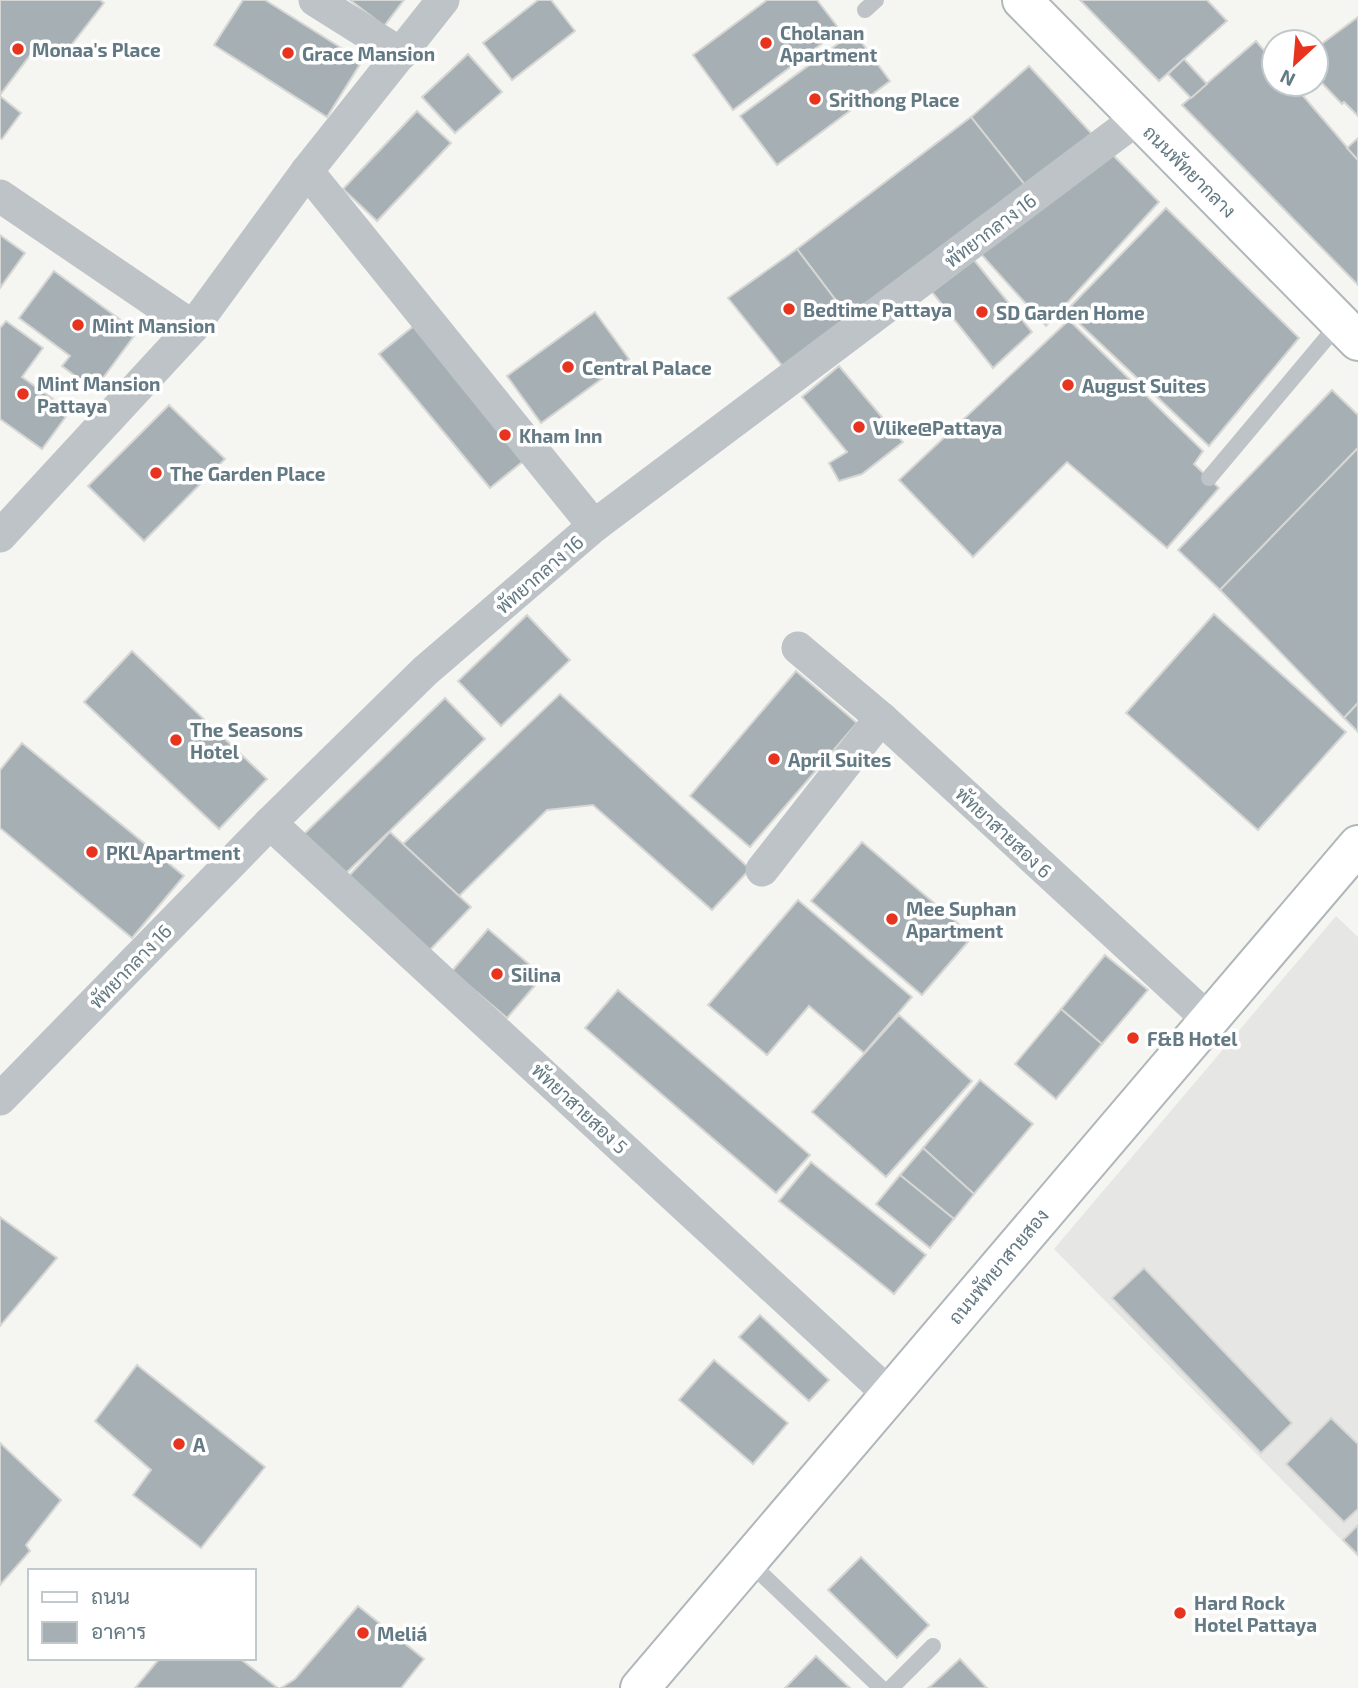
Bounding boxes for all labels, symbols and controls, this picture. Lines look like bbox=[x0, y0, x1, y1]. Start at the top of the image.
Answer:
place label: Cholanan Apartment bbox=[780, 21, 877, 66]
north arrow bbox=[1260, 28, 1330, 98]
marker: Cholanan Apartment bbox=[758, 35, 774, 51]
place label: Monaa's Place bbox=[32, 38, 161, 61]
marker: Monaa's Place bbox=[10, 41, 26, 57]
place label: Grace Mansion bbox=[302, 42, 435, 65]
marker: Grace Mansion bbox=[280, 45, 296, 61]
text: N bbox=[1276, 65, 1299, 92]
place label: Srithong Place bbox=[829, 88, 960, 111]
marker: Srithong Place bbox=[807, 91, 823, 107]
street label: ถนนพัทยากลาง bbox=[1139, 120, 1241, 222]
street label: พัทยากลาง 16 bbox=[940, 188, 1040, 272]
place label: Bedtime Pattaya bbox=[803, 298, 952, 322]
marker: Bedtime Pattaya bbox=[781, 301, 797, 317]
place label: SD Garden Home bbox=[996, 301, 1145, 324]
marker: SD Garden Home bbox=[974, 304, 990, 320]
place label: Mint Mansion bbox=[92, 314, 216, 337]
marker: Mint Mansion bbox=[70, 317, 86, 333]
place label: Central Palace bbox=[582, 356, 712, 379]
marker: Central Palace bbox=[560, 359, 576, 375]
place label: Mint Mansion Pattaya bbox=[37, 372, 161, 418]
place label: August Suites bbox=[1082, 374, 1206, 397]
marker: August Suites bbox=[1060, 377, 1076, 393]
marker: Mint Mansion Pattaya bbox=[15, 386, 31, 402]
place label: Vlike@Pattaya bbox=[873, 416, 1002, 440]
marker: Vlike@Pattaya bbox=[851, 419, 867, 435]
place label: Kham Inn bbox=[519, 424, 603, 447]
marker: Kham Inn bbox=[497, 427, 513, 443]
place label: The Garden Place bbox=[170, 462, 326, 485]
marker: The Garden Place bbox=[148, 465, 164, 481]
street label: พัทยากลาง 16 bbox=[490, 530, 588, 618]
place label: The Seasons Hotel bbox=[190, 718, 303, 763]
marker: The Seasons Hotel bbox=[168, 732, 184, 748]
place label: April Suites bbox=[788, 748, 891, 771]
marker: April Suites bbox=[766, 751, 782, 767]
street label: พัทยาสายสอง 6 bbox=[951, 782, 1057, 882]
place label: PKL Apartment bbox=[106, 841, 241, 864]
marker: PKL Apartment bbox=[84, 844, 100, 860]
place label: Mee Suphan Apartment bbox=[906, 897, 1016, 942]
marker: Mee Suphan Apartment bbox=[884, 911, 900, 927]
street label: พัทยากลาง 16 bbox=[84, 919, 176, 1013]
place label: Silina bbox=[511, 963, 561, 986]
marker: Silina bbox=[489, 966, 505, 982]
place label: F&B Hotel bbox=[1147, 1027, 1238, 1050]
marker: F&B Hotel bbox=[1125, 1030, 1141, 1046]
street label: พัทยาสายสอง 5 bbox=[527, 1058, 633, 1158]
street label: ถนนพัทยาสายสอง bbox=[943, 1204, 1053, 1328]
place label: A bbox=[193, 1433, 206, 1456]
marker: A bbox=[171, 1436, 187, 1452]
legend bbox=[28, 1569, 256, 1660]
text: ถนน bbox=[91, 1583, 130, 1608]
place label: Hard Rock Hotel Pattaya bbox=[1194, 1591, 1317, 1637]
marker: Hard Rock Hotel Pattaya bbox=[1172, 1605, 1188, 1621]
text: อาคาร bbox=[91, 1618, 147, 1643]
place label: Meliá bbox=[377, 1622, 427, 1645]
marker: Meliá bbox=[355, 1625, 371, 1641]

